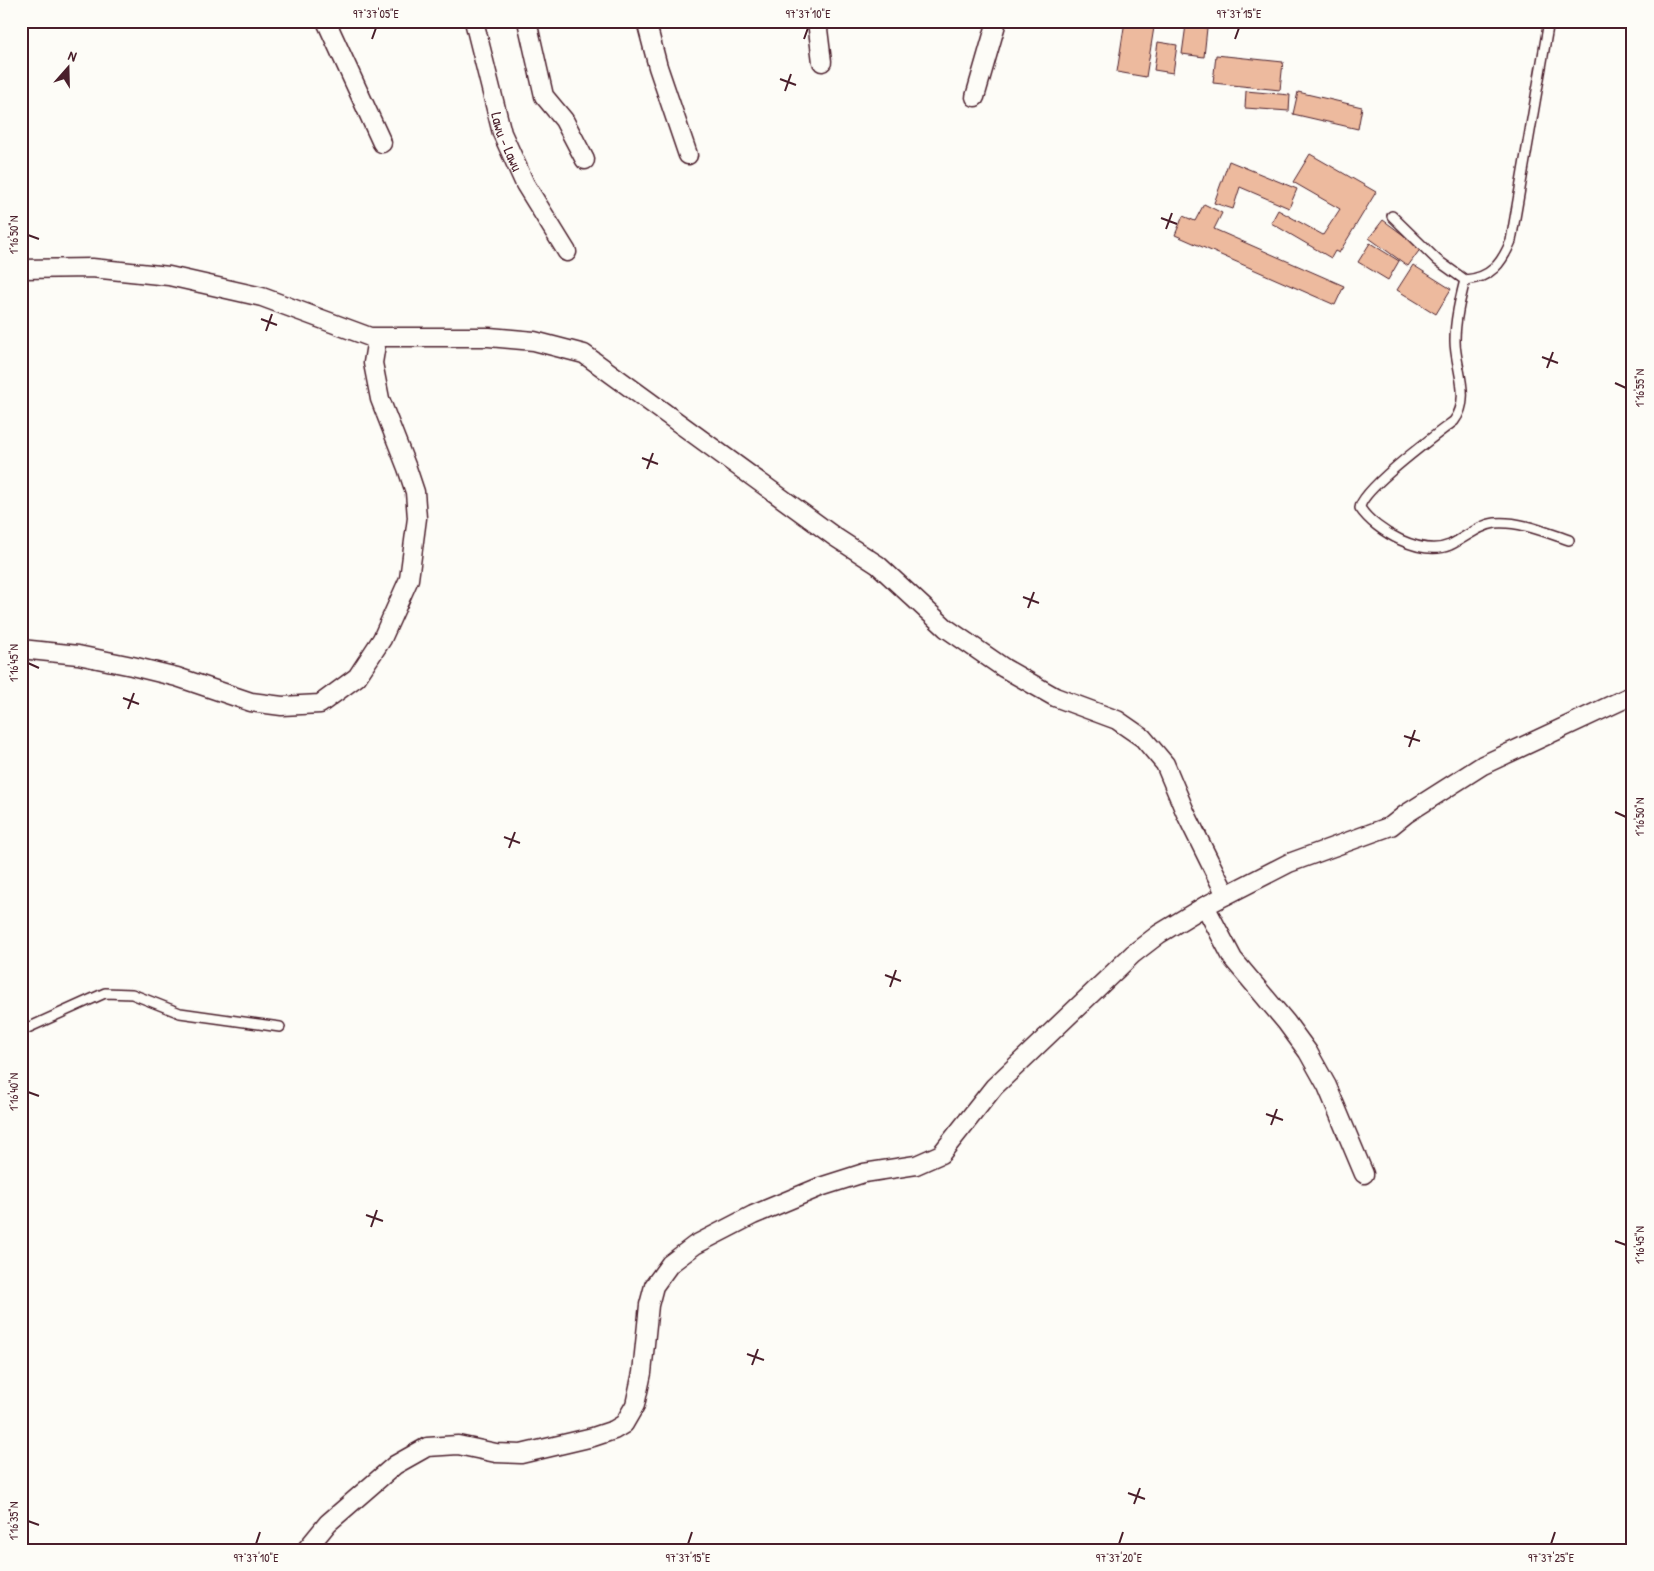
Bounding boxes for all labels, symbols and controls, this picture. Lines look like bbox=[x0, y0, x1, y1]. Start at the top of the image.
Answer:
text: 97°37'05"E bbox=[353, 5, 400, 22]
text: 97°37'10"E bbox=[785, 5, 831, 22]
text: 97°37'15"E bbox=[1217, 5, 1262, 22]
north arrow bbox=[42, 42, 92, 92]
text: N bbox=[66, 45, 80, 66]
street label: Lawu - Lawu bbox=[487, 110, 528, 174]
text: 1°16'50"N bbox=[5, 216, 22, 254]
text: 1°16'55"N bbox=[1631, 369, 1648, 407]
text: 1°16'45"N bbox=[5, 644, 22, 682]
text: 1°16'50"N bbox=[1631, 798, 1648, 836]
text: 1°16'40"N bbox=[5, 1073, 22, 1111]
text: 1°16'45"N bbox=[1631, 1226, 1648, 1264]
text: 1°16'35"N bbox=[5, 1502, 22, 1540]
text: 97°37'10"E bbox=[233, 1549, 279, 1566]
text: 97°37'15"E bbox=[666, 1549, 711, 1566]
text: 97°37'20"E bbox=[1096, 1549, 1143, 1566]
text: 97°37'25"E bbox=[1528, 1549, 1575, 1566]

